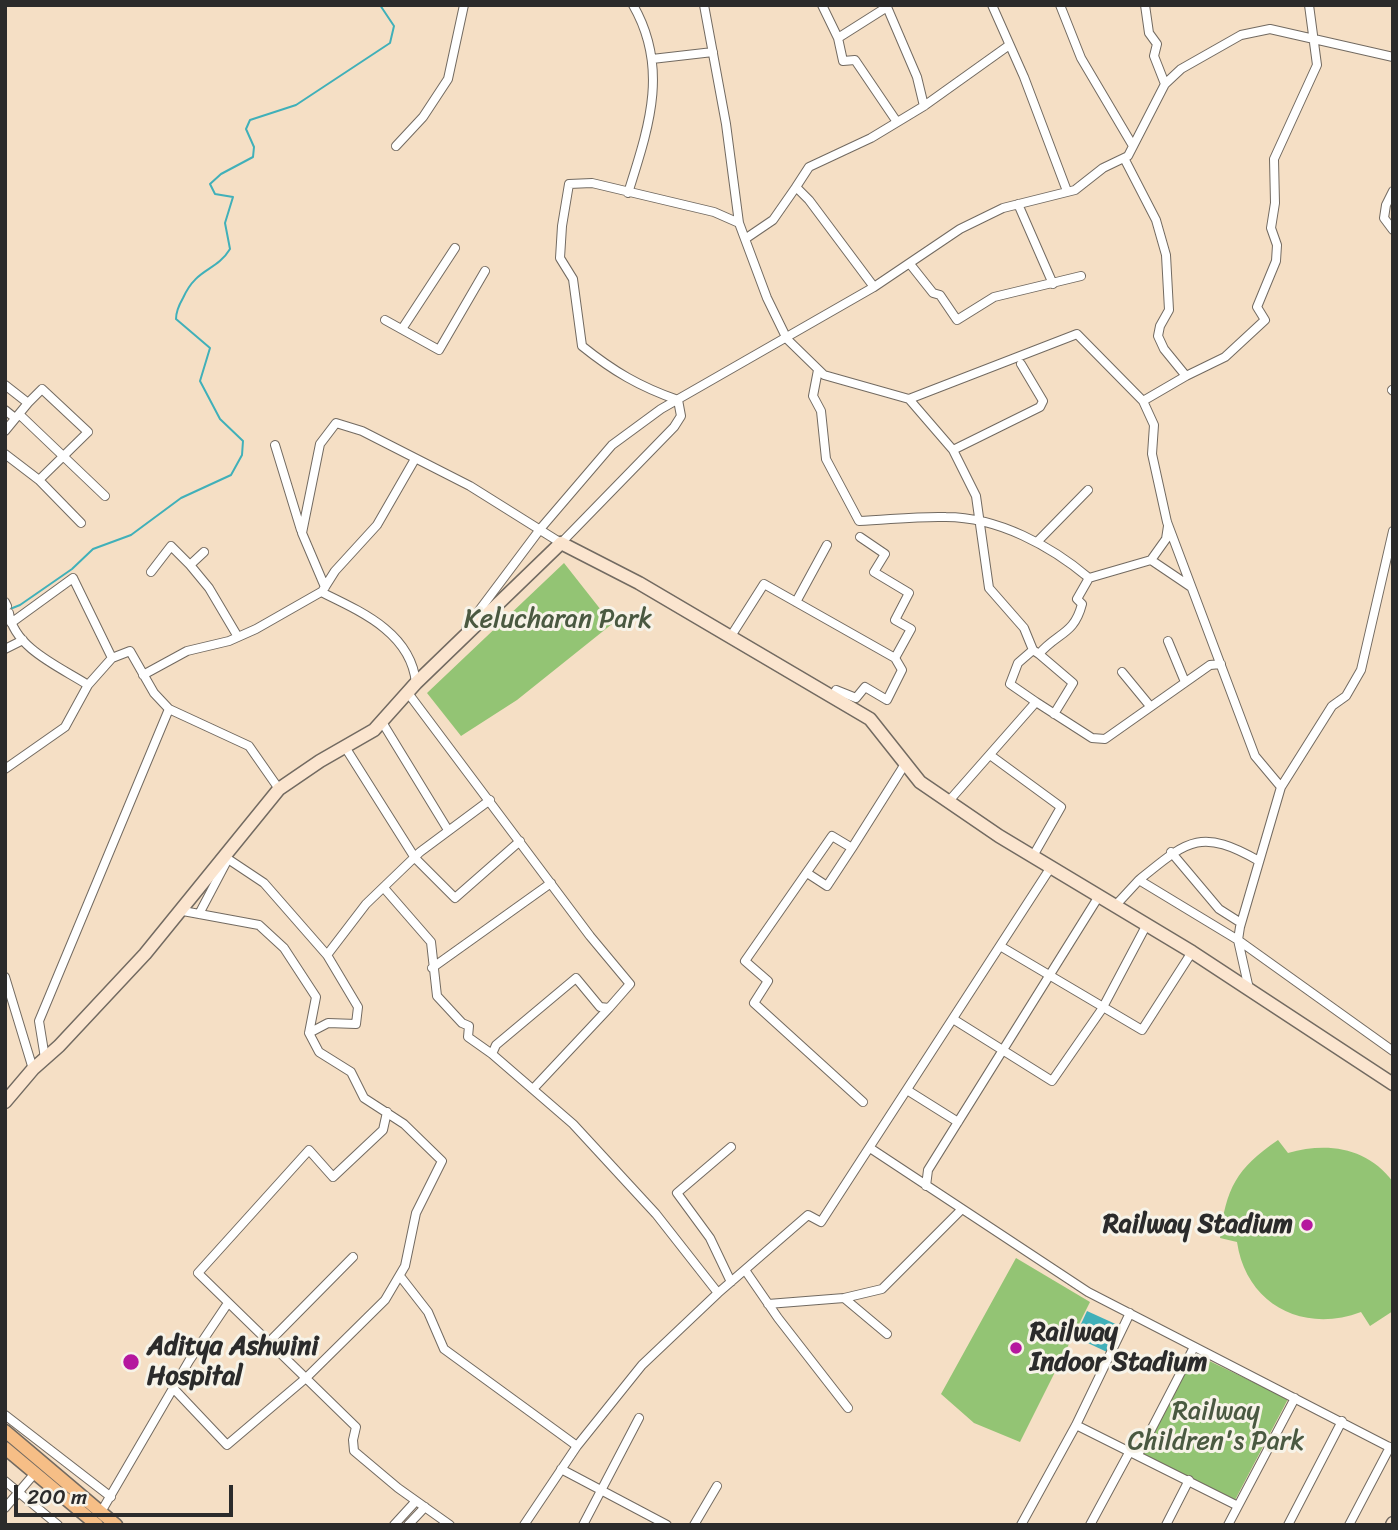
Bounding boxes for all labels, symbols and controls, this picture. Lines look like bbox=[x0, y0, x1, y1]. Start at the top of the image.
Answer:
park label: Kelucharan Park bbox=[464, 604, 652, 636]
place label: Railway Stadium bbox=[1103, 1209, 1293, 1241]
marker: Railway Stadium bbox=[1299, 1217, 1315, 1233]
place label: Railway Indoor Stadium bbox=[1030, 1317, 1207, 1378]
place label: Aditya Ashwini Hospital bbox=[147, 1331, 318, 1392]
marker: Railway Indoor Stadium bbox=[1008, 1340, 1024, 1356]
marker: Aditya Ashwini Hospital bbox=[121, 1352, 141, 1372]
park label: Railway Children's Park bbox=[1128, 1396, 1304, 1458]
scale bar bbox=[18, 1470, 236, 1514]
text: 200 m bbox=[27, 1478, 87, 1516]

